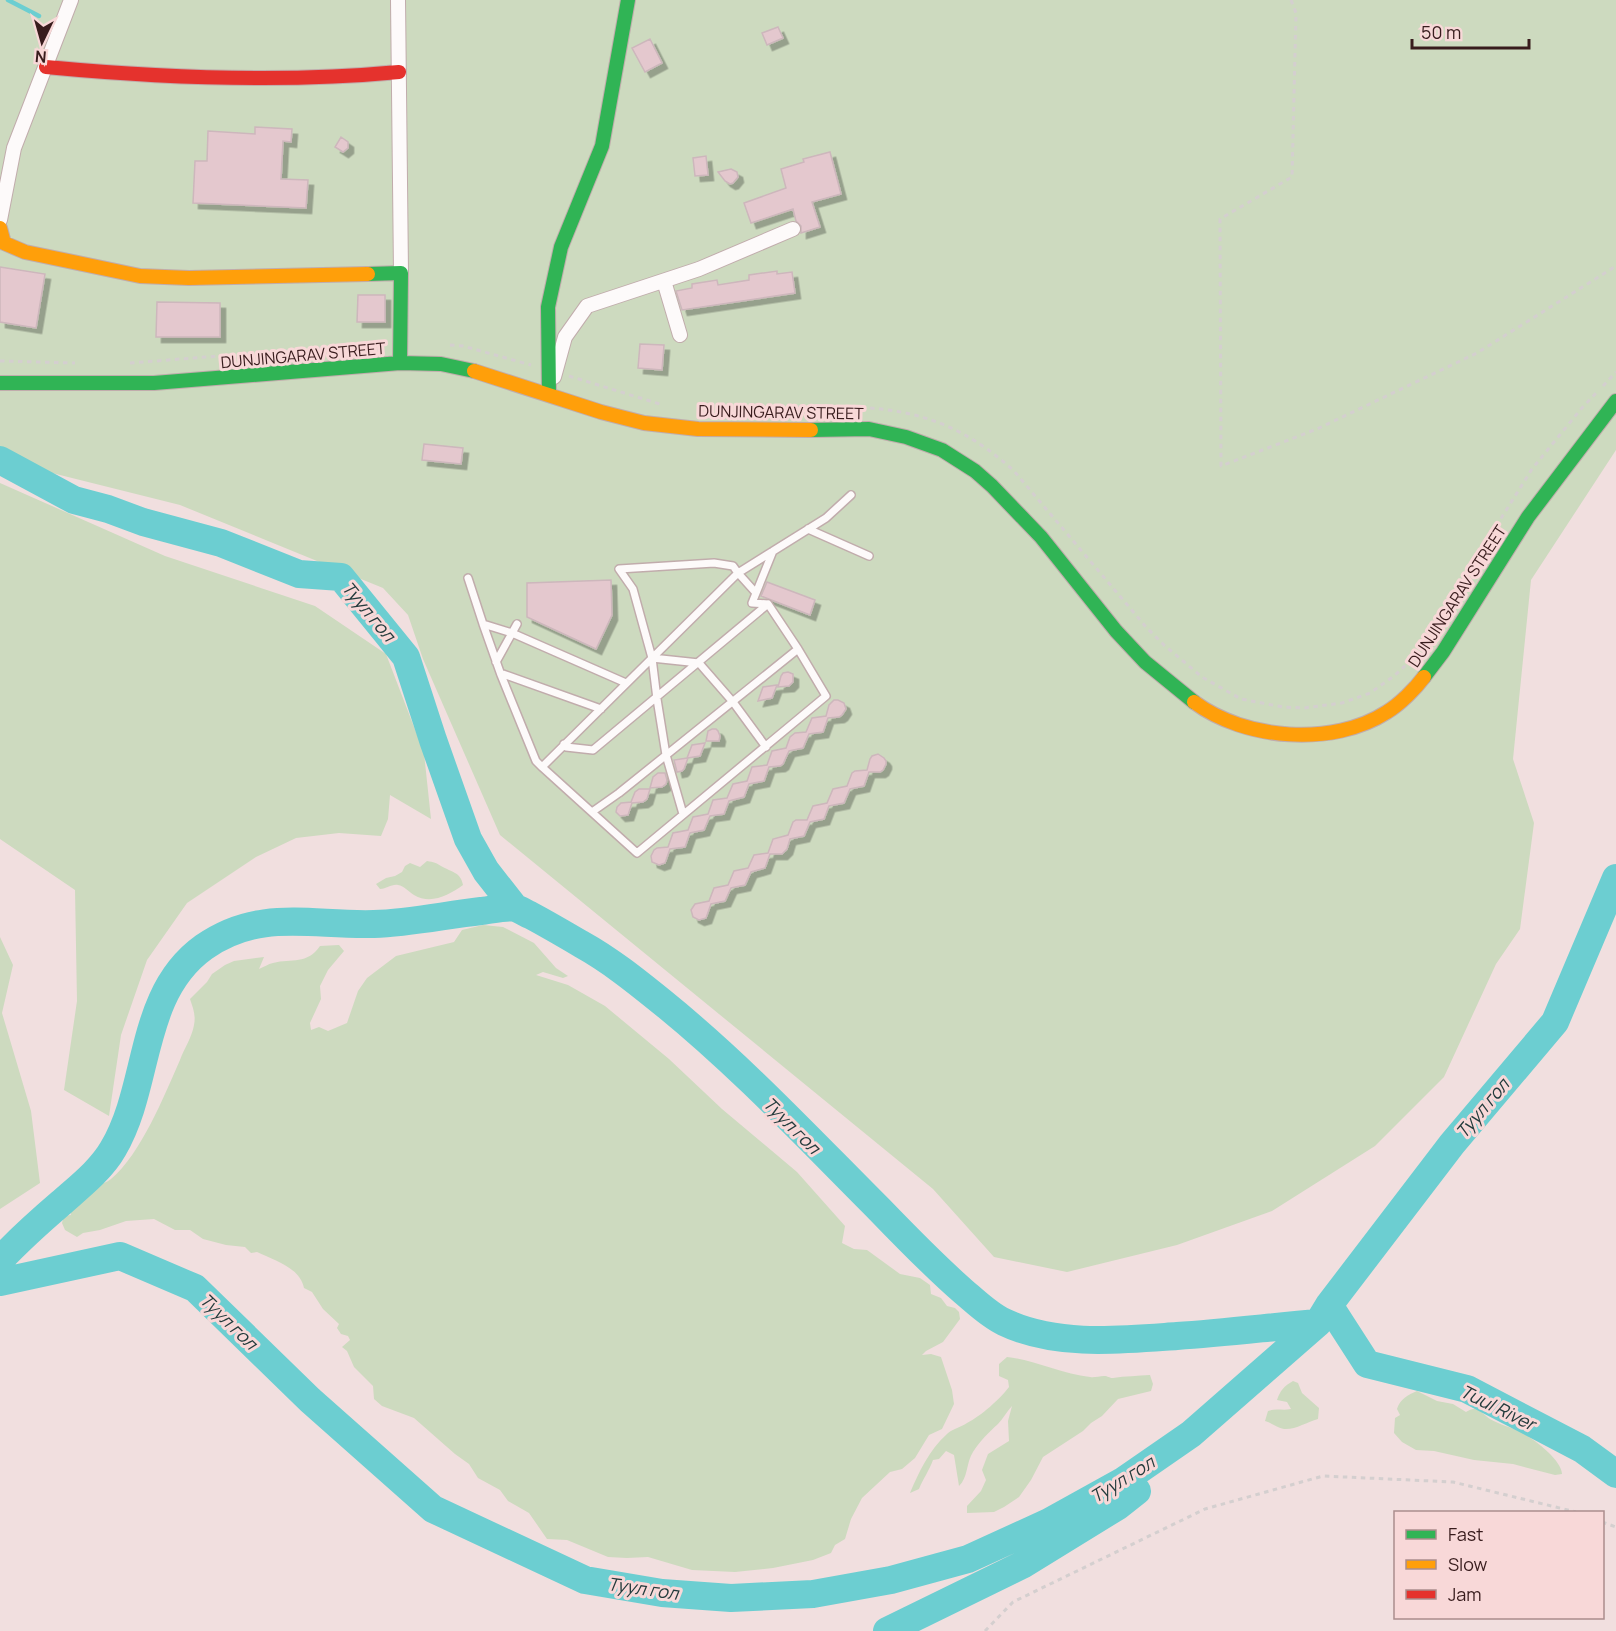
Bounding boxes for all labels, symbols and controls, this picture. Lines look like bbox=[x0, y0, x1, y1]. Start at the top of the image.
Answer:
north arrow bbox=[12, 12, 72, 72]
scale bar bbox=[1412, 12, 1529, 50]
text: 50 m bbox=[1421, 20, 1461, 44]
text: N bbox=[34, 45, 47, 68]
street label: DUNJINGARAV STREET bbox=[220, 337, 387, 373]
street label: DUNJINGARAV STREET bbox=[698, 400, 864, 424]
street label: DUNJINGARAV STREET bbox=[1403, 520, 1512, 671]
water label: Туул гол bbox=[337, 576, 402, 647]
water label: Туул гол bbox=[1450, 1072, 1515, 1143]
water label: Туул гол bbox=[758, 1091, 827, 1160]
water label: Туул гол bbox=[195, 1288, 264, 1356]
water label: Tuul River bbox=[1457, 1379, 1542, 1437]
water label: Туул гол bbox=[1085, 1449, 1160, 1508]
legend bbox=[1394, 1511, 1604, 1619]
text: Fast bbox=[1448, 1522, 1483, 1546]
text: Slow bbox=[1448, 1552, 1488, 1576]
water label: Туул гол bbox=[606, 1571, 682, 1605]
text: Jam bbox=[1448, 1582, 1482, 1606]

